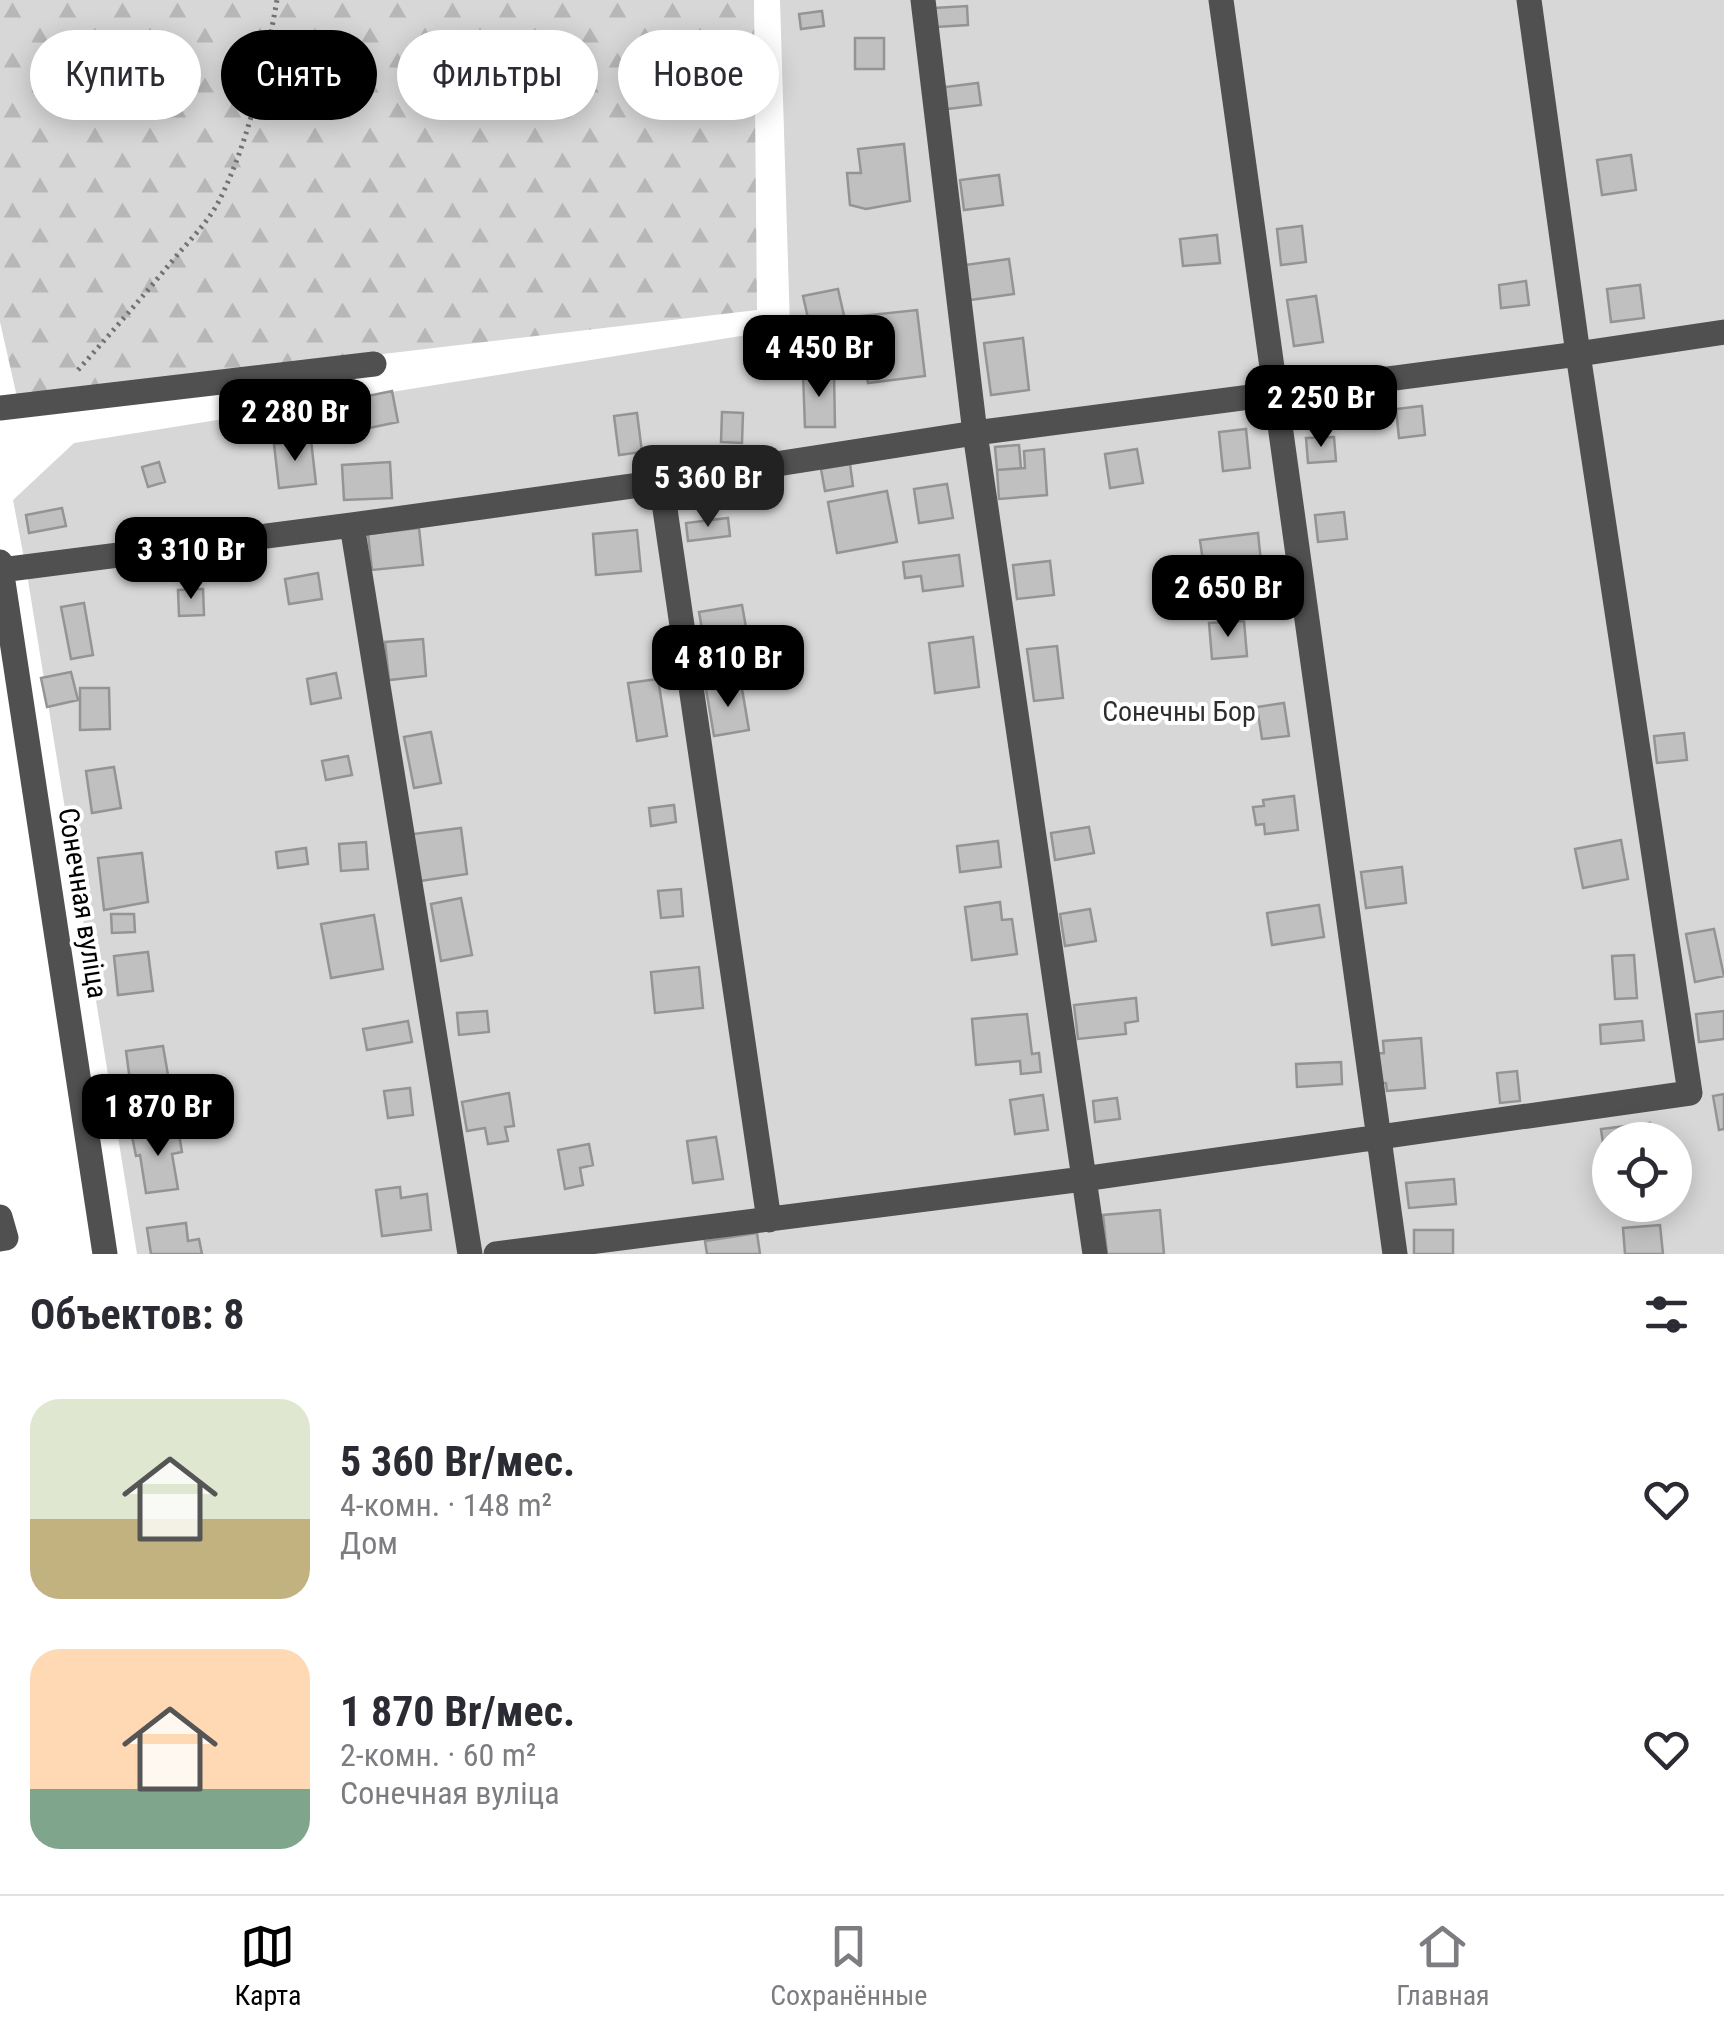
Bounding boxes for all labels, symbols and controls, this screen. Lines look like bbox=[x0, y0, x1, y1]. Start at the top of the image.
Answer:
chip: Купить bbox=[30, 30, 201, 120]
chip: Снять bbox=[221, 30, 377, 120]
chip: Фильтры bbox=[397, 30, 598, 120]
chip: Новое bbox=[618, 30, 779, 120]
pin: 4 450 Br bbox=[716, 315, 922, 400]
text: 4 450 Br bbox=[765, 328, 873, 366]
pin: 2 250 Br bbox=[1218, 365, 1424, 450]
text: 2 250 Br bbox=[1267, 378, 1375, 416]
pin: 2 280 Br bbox=[192, 379, 398, 464]
text: 2 280 Br bbox=[241, 392, 349, 430]
pin: 5 360 Br bbox=[605, 445, 811, 530]
text: 5 360 Br bbox=[654, 458, 762, 496]
pin: 3 310 Br bbox=[88, 517, 294, 602]
text: 3 310 Br bbox=[137, 530, 245, 568]
pin: 2 650 Br bbox=[1125, 555, 1331, 640]
text: 2 650 Br bbox=[1174, 568, 1282, 606]
pin: 4 810 Br bbox=[625, 625, 831, 710]
text: 4 810 Br bbox=[674, 638, 782, 676]
park label: Сонечны Бор bbox=[1102, 695, 1256, 728]
street label: Сонечная вуліца bbox=[52, 806, 114, 1000]
pin: 1 870 Br bbox=[55, 1074, 261, 1159]
text: 1 870 Br bbox=[104, 1087, 212, 1125]
map controls bbox=[1592, 1122, 1692, 1222]
button: locate bbox=[1592, 1122, 1692, 1222]
icon: filters bbox=[1639, 1287, 1694, 1342]
text: Объектов: 8 bbox=[30, 1290, 244, 1339]
text: 5 360 Br/мес. bbox=[340, 1437, 575, 1486]
icon: home bbox=[110, 1439, 230, 1559]
icon: heart bbox=[1639, 1472, 1694, 1527]
text: 4-комн. · 148 m² bbox=[340, 1486, 552, 1524]
text: Дом bbox=[340, 1524, 398, 1562]
text: 1 870 Br/мес. bbox=[340, 1687, 575, 1736]
icon: home bbox=[110, 1689, 230, 1809]
icon: heart bbox=[1639, 1722, 1694, 1777]
text: 2-комн. · 60 m² bbox=[340, 1736, 536, 1774]
text: Сонечная вуліца bbox=[340, 1774, 560, 1812]
tab: Карта bbox=[234, 1919, 301, 2012]
tab: Сохранённые bbox=[770, 1919, 927, 2012]
tab: Главная bbox=[1396, 1919, 1490, 2012]

